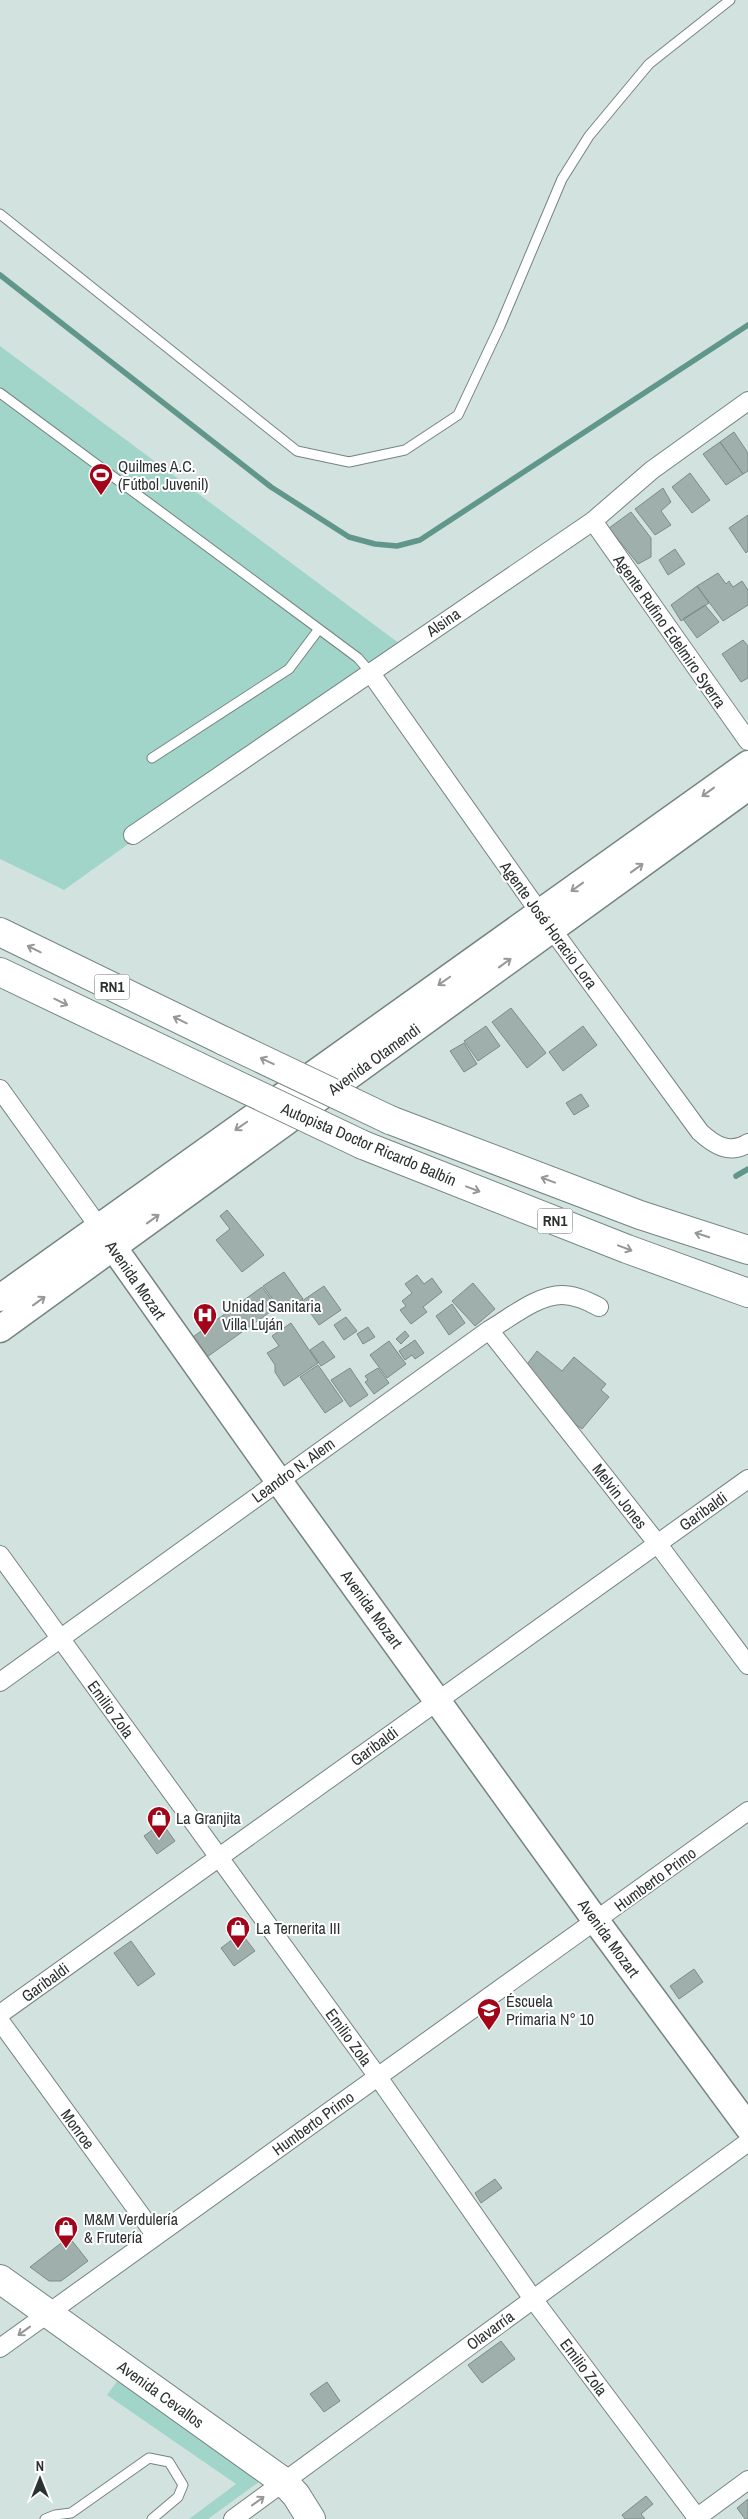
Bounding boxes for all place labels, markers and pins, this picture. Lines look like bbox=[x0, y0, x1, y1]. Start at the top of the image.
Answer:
place label: Quilmes A.C. (Fútbol Juvenil) bbox=[118, 455, 208, 495]
sports icon: Quilmes A.C. (Fútbol Juvenil) bbox=[88, 462, 114, 496]
place label: Unidad Sanitaria Villa Luján bbox=[222, 1295, 322, 1335]
hospital icon: Unidad Sanitaria Villa Luján bbox=[192, 1302, 218, 1336]
shop icon: La Granjita bbox=[146, 1805, 172, 1839]
place label: La Granjita bbox=[176, 1807, 242, 1829]
shop icon: La Ternerita III bbox=[225, 1915, 251, 1949]
place label: La Ternerita III bbox=[256, 1917, 340, 1939]
place label: Éscuela Primaria N° 10 bbox=[506, 1990, 594, 2030]
school or university icon: Éscuela Primaria N° 10 bbox=[476, 1997, 502, 2031]
place label: M&M Verdulería & Frutería bbox=[84, 2208, 179, 2248]
shop icon: M&M Verdulería & Frutería bbox=[53, 2215, 79, 2249]

